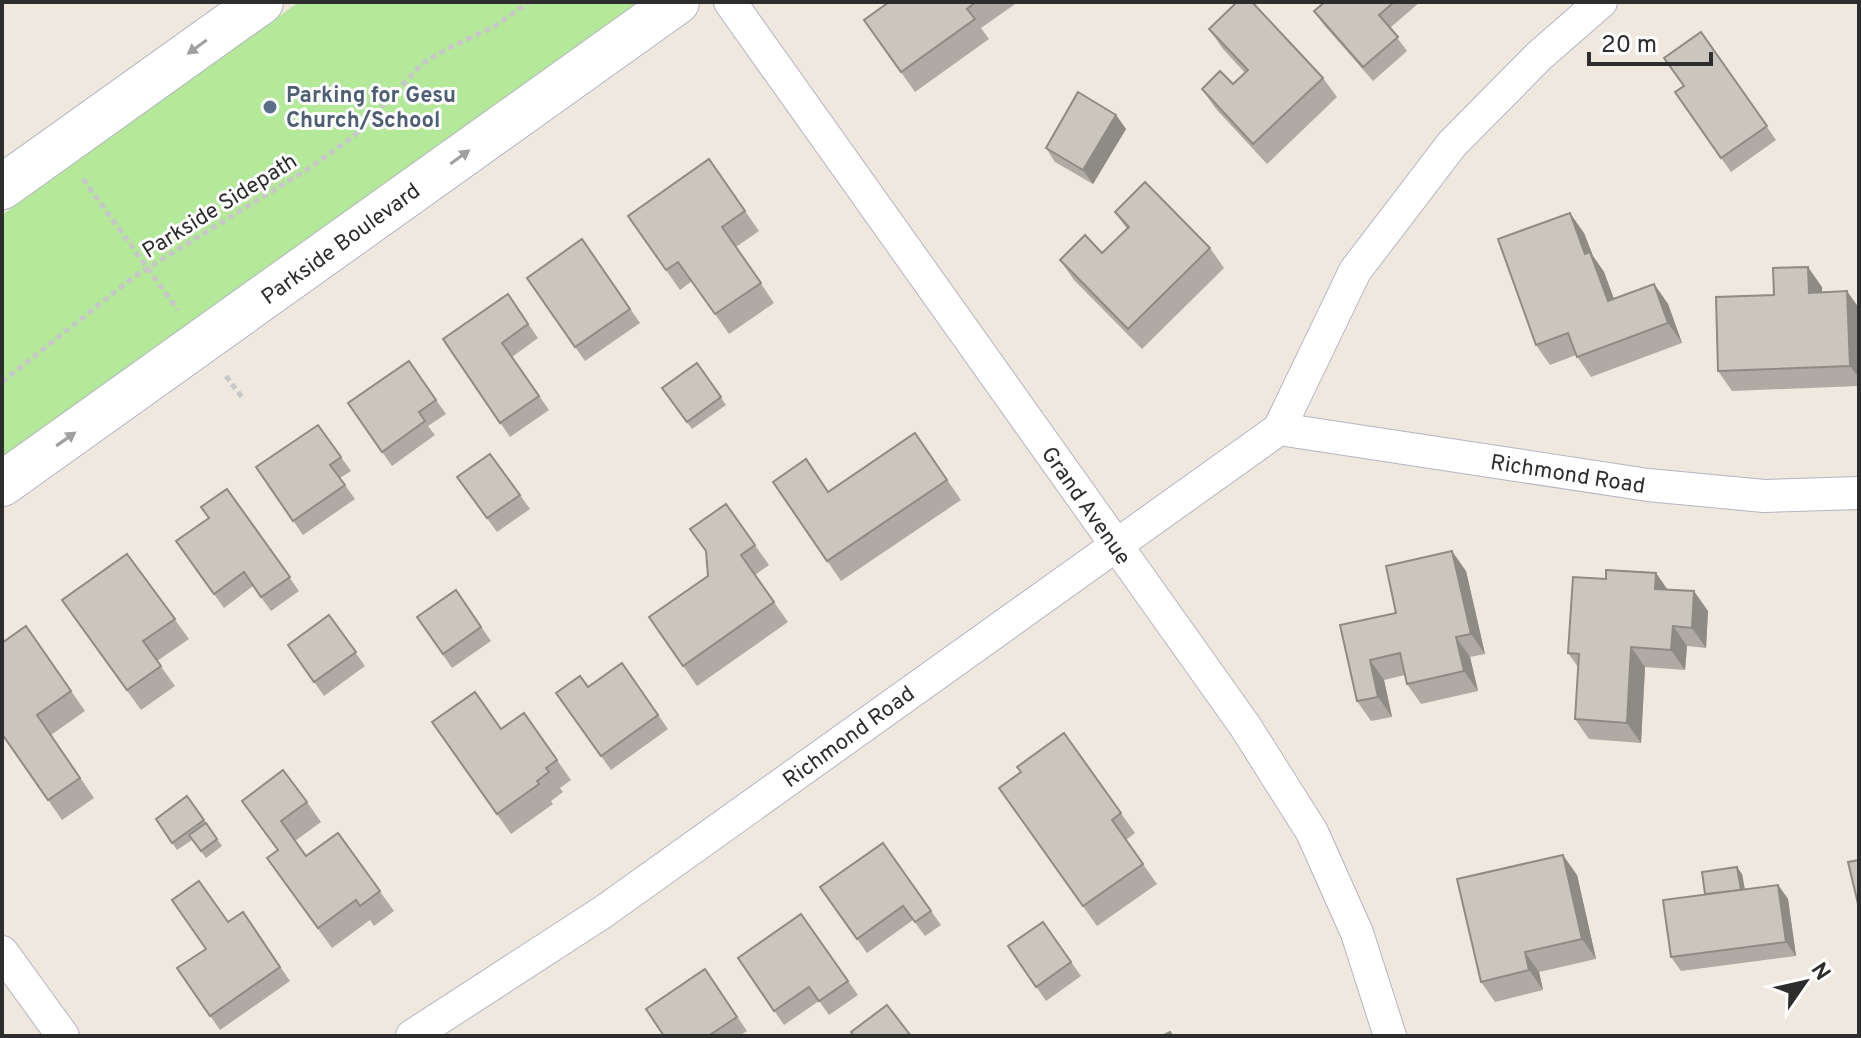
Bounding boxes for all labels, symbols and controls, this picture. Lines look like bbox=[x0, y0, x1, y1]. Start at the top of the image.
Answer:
scale bar bbox=[1589, 16, 1711, 66]
text: 20 m bbox=[1601, 31, 1657, 61]
one-way arrow bbox=[187, 39, 208, 55]
place label: Parking for Gesu Church/School bbox=[286, 83, 456, 135]
marker: Parking for Gesu Church/School bbox=[261, 98, 279, 116]
street label: Parkside Sidepath bbox=[138, 149, 303, 266]
one-way arrow bbox=[449, 150, 470, 166]
street label: Parkside Boulevard bbox=[257, 178, 426, 312]
one-way arrow bbox=[55, 432, 76, 447]
street label: Grand Avenue bbox=[1034, 442, 1136, 571]
street label: Richmond Road bbox=[1488, 450, 1647, 501]
street label: Richmond Road bbox=[778, 681, 921, 795]
north arrow bbox=[1765, 942, 1845, 1022]
text: N bbox=[1804, 958, 1835, 986]

